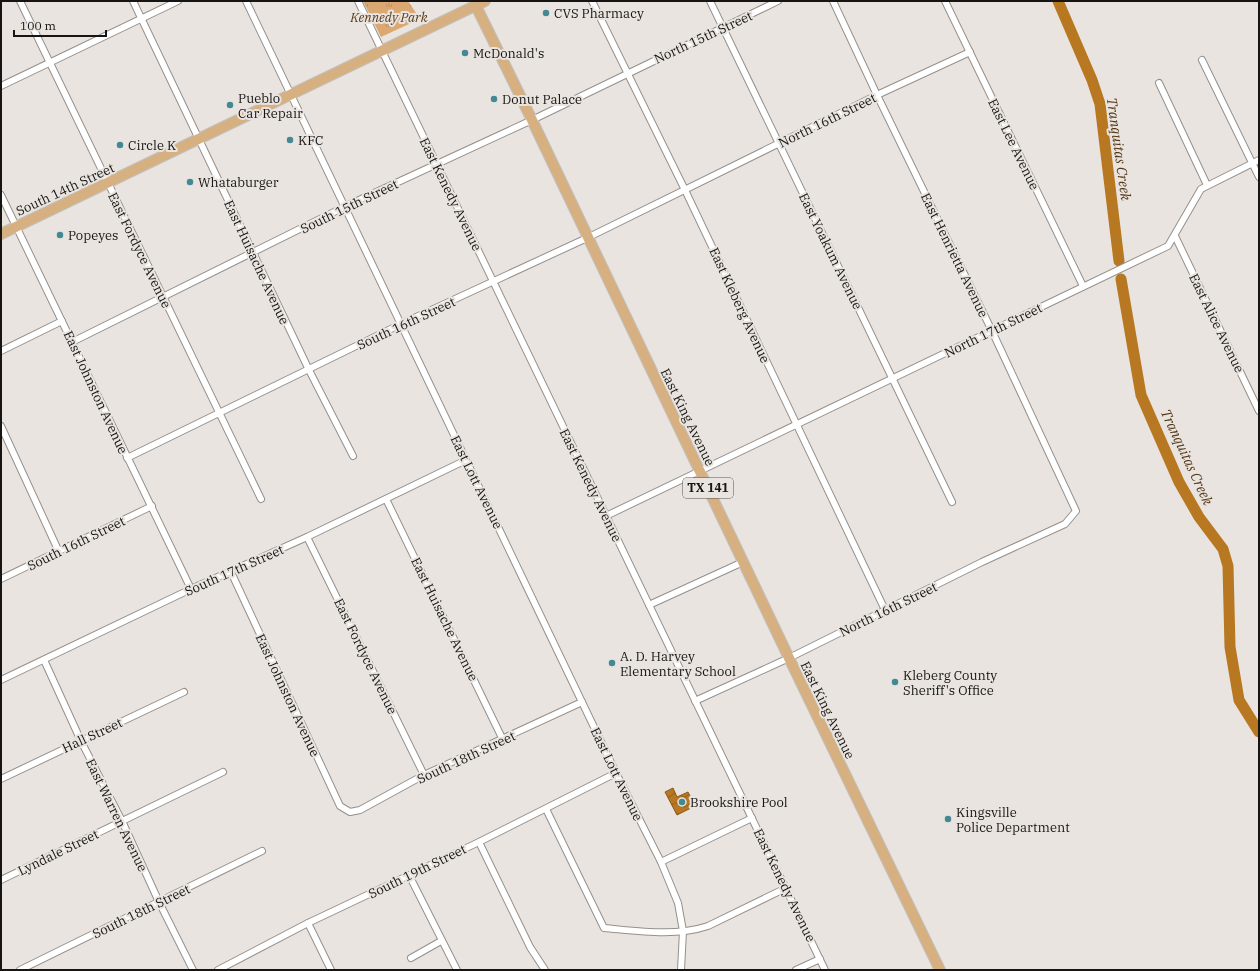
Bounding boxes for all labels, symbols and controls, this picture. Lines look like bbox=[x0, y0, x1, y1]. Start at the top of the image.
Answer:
place label: CVS Pharmacy bbox=[554, 5, 644, 22]
street label: North 15th Street bbox=[651, 7, 756, 68]
marker: CVS Pharmacy bbox=[541, 8, 551, 18]
park label: Kennedy Park bbox=[349, 9, 428, 26]
scale bar bbox=[14, 12, 106, 38]
text: 100 m bbox=[20, 18, 56, 33]
place label: McDonald's bbox=[473, 45, 544, 62]
marker: McDonald's bbox=[460, 48, 470, 58]
street label: North 16th Street bbox=[775, 89, 879, 152]
place label: Pueblo Car Repair bbox=[238, 90, 303, 122]
place label: Donut Palace bbox=[502, 91, 582, 108]
marker: Donut Palace bbox=[489, 94, 499, 104]
street label: East Lee Avenue bbox=[984, 96, 1043, 193]
water label: Tranquitas Creek bbox=[1103, 96, 1135, 202]
marker: Pueblo Car Repair bbox=[225, 100, 235, 110]
place label: KFC bbox=[298, 132, 324, 149]
marker: KFC bbox=[285, 135, 295, 145]
street label: East Kenedy Avenue bbox=[416, 135, 485, 254]
place label: Circle K bbox=[128, 137, 176, 154]
marker: Circle K bbox=[115, 140, 125, 150]
street label: South 14th Street bbox=[13, 159, 117, 220]
place label: Whataburger bbox=[198, 174, 279, 191]
street label: South 15th Street bbox=[298, 175, 401, 237]
marker: Whataburger bbox=[185, 177, 195, 187]
street label: East Fordyce Avenue bbox=[104, 189, 175, 311]
street label: East Yoakum Avenue bbox=[795, 190, 866, 312]
street label: East Henrietta Avenue bbox=[917, 190, 992, 320]
street label: East Huisache Avenue bbox=[220, 197, 293, 327]
place label: Popeyes bbox=[68, 227, 118, 244]
marker: Popeyes bbox=[55, 230, 65, 240]
street label: East Kleberg Avenue bbox=[705, 245, 774, 366]
street label: East Alice Avenue bbox=[1185, 271, 1248, 376]
street label: South 16th Street bbox=[354, 293, 458, 354]
street label: North 17th Street bbox=[941, 299, 1045, 362]
street label: East Johnston Avenue bbox=[60, 328, 132, 457]
street label: East King Avenue bbox=[657, 366, 719, 469]
water label: Tranquitas Creek bbox=[1157, 406, 1217, 508]
street label: East Kenedy Avenue bbox=[556, 426, 625, 545]
street label: East Lott Avenue bbox=[447, 433, 507, 532]
road number: TX 141 bbox=[683, 478, 733, 498]
street label: South 16th Street bbox=[25, 512, 128, 574]
street label: South 17th Street bbox=[182, 541, 287, 600]
street label: East Huisache Avenue bbox=[407, 555, 482, 684]
street label: North 16th Street bbox=[836, 578, 940, 641]
street label: East Fordyce Avenue bbox=[330, 595, 401, 717]
street label: East Johnston Avenue bbox=[252, 631, 324, 760]
place label: A. D. Harvey Elementary School bbox=[620, 648, 736, 680]
marker: A. D. Harvey Elementary School bbox=[607, 658, 617, 668]
street label: East King Avenue bbox=[797, 659, 859, 762]
place label: Kleberg County Sheriff's Office bbox=[903, 667, 997, 699]
marker: Kleberg County Sheriff's Office bbox=[890, 677, 900, 687]
street label: Hall Street bbox=[59, 714, 125, 757]
street label: East Lott Avenue bbox=[587, 725, 647, 824]
street label: South 18th Street bbox=[414, 727, 518, 788]
street label: East Warren Avenue bbox=[82, 756, 151, 875]
place label: Brookshire Pool bbox=[690, 794, 788, 811]
marker: Brookshire Pool bbox=[677, 797, 687, 807]
place label: Kingsville Police Department bbox=[956, 804, 1070, 836]
marker: Kingsville Police Department bbox=[943, 814, 953, 824]
street label: Lyndale Street bbox=[15, 825, 102, 879]
street label: East Kenedy Avenue bbox=[750, 826, 819, 945]
street label: South 19th Street bbox=[366, 840, 469, 902]
street label: South 18th Street bbox=[90, 880, 193, 942]

